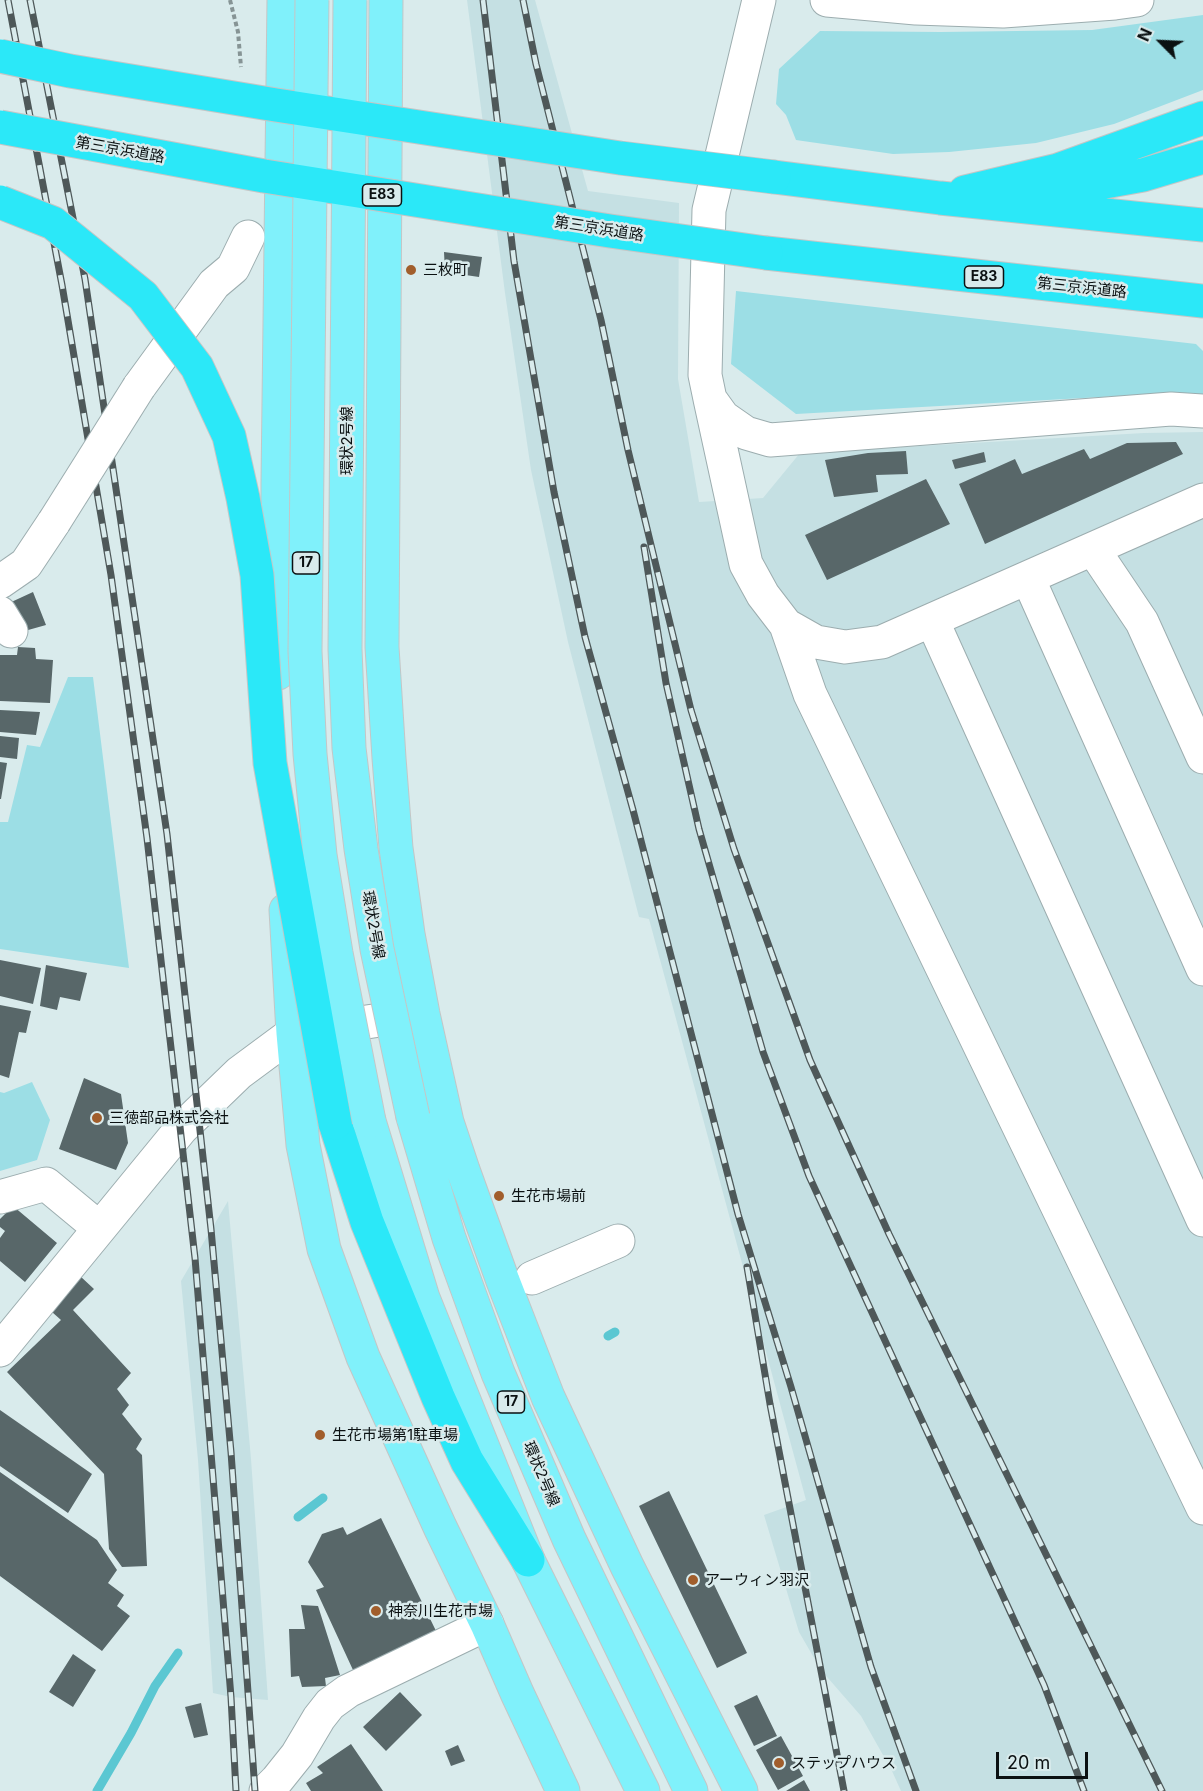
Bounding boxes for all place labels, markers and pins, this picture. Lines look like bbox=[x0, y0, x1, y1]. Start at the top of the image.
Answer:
place label: 三枚町 bbox=[423, 261, 468, 279]
marker: 三枚町 bbox=[404, 263, 418, 277]
place label: 三徳部品株式会社 bbox=[109, 1109, 229, 1127]
marker: 三徳部品株式会社 bbox=[90, 1111, 104, 1125]
place label: 生花市場前 bbox=[511, 1187, 586, 1205]
marker: 生花市場前 bbox=[492, 1189, 506, 1203]
place label: 生花市場第1駐車場 bbox=[332, 1426, 458, 1444]
marker: 生花市場第1駐車場 bbox=[313, 1428, 327, 1442]
place label: アーウィン羽沢 bbox=[705, 1571, 809, 1589]
marker: アーウィン羽沢 bbox=[686, 1573, 700, 1587]
place label: 神奈川生花市場 bbox=[388, 1602, 493, 1620]
marker: 神奈川生花市場 bbox=[369, 1604, 383, 1618]
place label: ステップハウス bbox=[791, 1754, 896, 1772]
marker: ステップハウス bbox=[772, 1756, 786, 1770]

